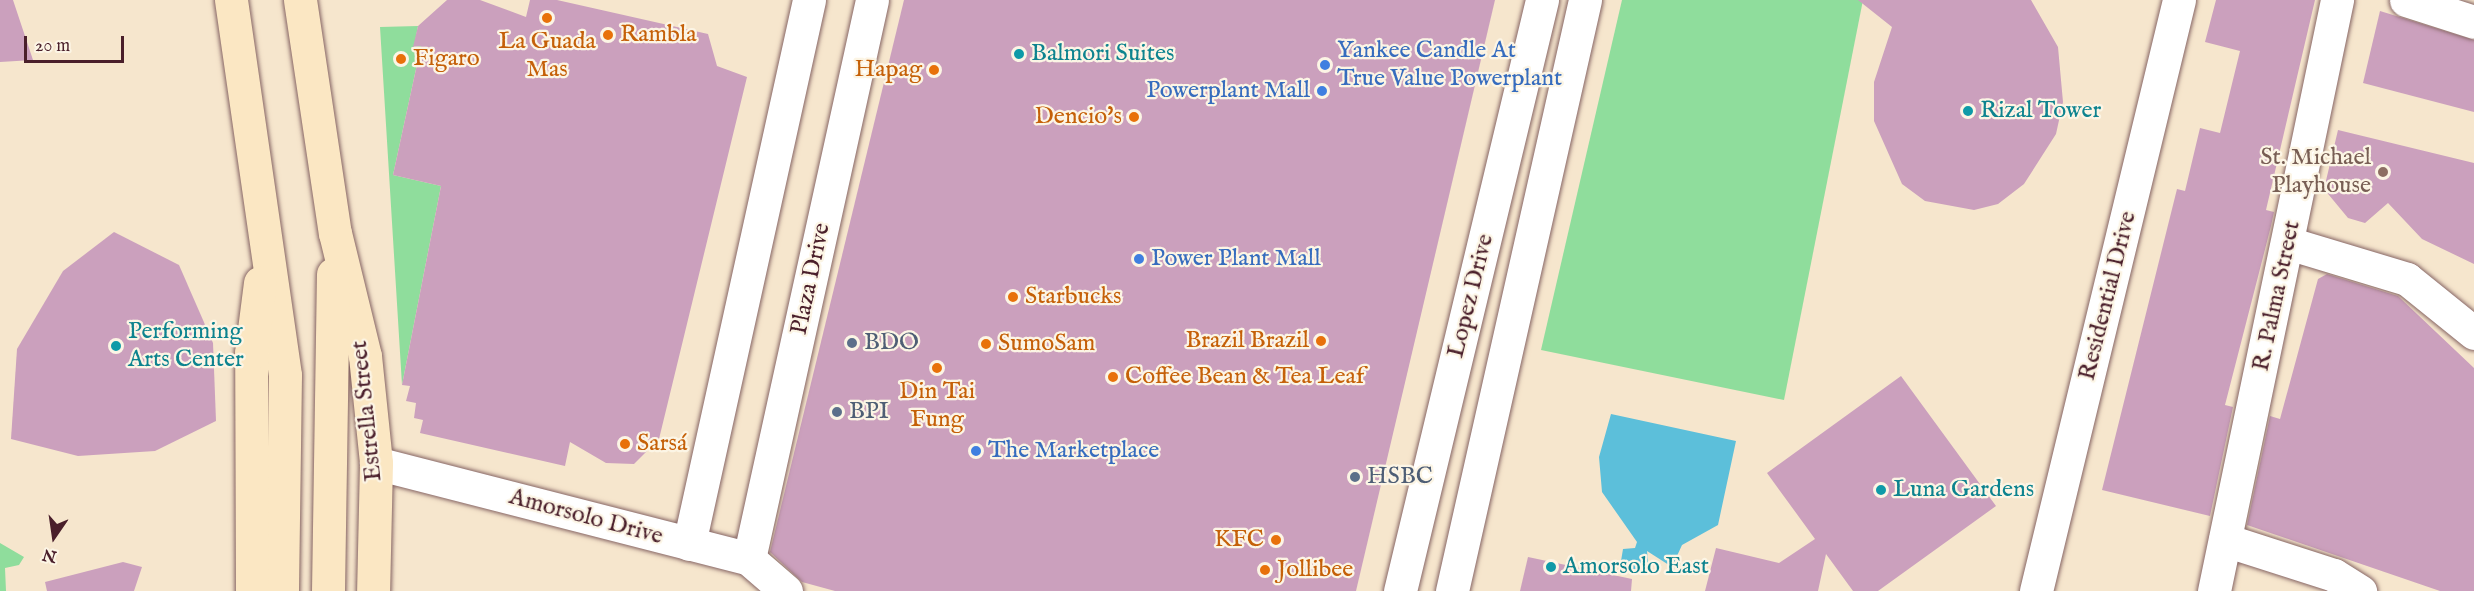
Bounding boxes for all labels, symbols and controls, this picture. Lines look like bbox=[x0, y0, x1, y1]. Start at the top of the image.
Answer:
marker: La Guada Mas bbox=[540, 11, 554, 25]
place label: Rambla bbox=[620, 21, 697, 49]
scale bar bbox=[27, 24, 128, 62]
place label: La Guada Mas bbox=[498, 28, 596, 84]
marker: Rambla bbox=[601, 28, 615, 42]
text: 20 m bbox=[35, 35, 70, 58]
place label: Yankee Candle At True Value Powerplant bbox=[1337, 37, 1562, 93]
place label: Balmori Suites bbox=[1031, 40, 1174, 68]
place label: Figaro bbox=[413, 45, 480, 73]
marker: Balmori Suites bbox=[1012, 47, 1026, 61]
marker: Figaro bbox=[394, 52, 408, 66]
place label: Hapag bbox=[855, 56, 922, 84]
marker: Yankee Candle At True Value Powerplant bbox=[1318, 58, 1332, 72]
marker: Hapag bbox=[927, 63, 941, 77]
place label: Powerplant Mall bbox=[1146, 77, 1310, 105]
marker: Powerplant Mall bbox=[1315, 84, 1329, 98]
place label: Rizal Tower bbox=[1980, 97, 2101, 125]
place label: Dencio's bbox=[1035, 103, 1122, 131]
marker: Rizal Tower bbox=[1961, 104, 1975, 118]
marker: Dencio's bbox=[1127, 110, 1141, 124]
place label: St. Michael Playhouse bbox=[2260, 144, 2371, 200]
marker: St. Michael Playhouse bbox=[2376, 165, 2390, 179]
street label: Residential Drive bbox=[2073, 208, 2143, 384]
street label: R. Palma Street bbox=[2247, 218, 2307, 374]
street label: Plaza Drive bbox=[785, 221, 837, 337]
street label: Lopez Drive bbox=[1442, 231, 1500, 361]
place label: Power Plant Mall bbox=[1151, 245, 1321, 273]
marker: Power Plant Mall bbox=[1132, 252, 1146, 266]
place label: Starbucks bbox=[1025, 283, 1121, 311]
marker: Starbucks bbox=[1006, 290, 1020, 304]
place label: Performing Arts Center bbox=[128, 318, 244, 374]
place label: Brazil Brazil bbox=[1185, 327, 1309, 355]
place label: BDO bbox=[864, 329, 919, 357]
place label: SumoSam bbox=[998, 330, 1095, 358]
marker: Brazil Brazil bbox=[1314, 334, 1328, 348]
marker: BDO bbox=[845, 336, 859, 350]
marker: SumoSam bbox=[979, 337, 993, 351]
marker: Performing Arts Center bbox=[109, 339, 123, 353]
street label: Estrella Street bbox=[345, 339, 389, 483]
marker: Din Tai Fung bbox=[930, 361, 944, 375]
place label: Coffee Bean & Tea Leaf bbox=[1125, 363, 1365, 391]
marker: Coffee Bean & Tea Leaf bbox=[1106, 370, 1120, 384]
place label: Din Tai Fung bbox=[899, 378, 975, 434]
place label: BPI bbox=[849, 398, 889, 426]
marker: BPI bbox=[830, 405, 844, 419]
place label: Sarsá bbox=[637, 430, 687, 458]
marker: Sarsá bbox=[618, 437, 632, 451]
place label: The Marketplace bbox=[988, 437, 1159, 465]
marker: The Marketplace bbox=[969, 444, 983, 458]
place label: HSBC bbox=[1367, 463, 1433, 491]
marker: HSBC bbox=[1348, 470, 1362, 484]
place label: Luna Gardens bbox=[1893, 476, 2034, 504]
street label: Amorsolo Drive bbox=[506, 483, 666, 551]
marker: Luna Gardens bbox=[1874, 483, 1888, 497]
north arrow bbox=[24, 507, 84, 567]
place label: KFC bbox=[1214, 526, 1264, 554]
marker: KFC bbox=[1269, 533, 1283, 547]
text: N bbox=[41, 543, 59, 566]
place label: Amorsolo East bbox=[1563, 553, 1709, 581]
place label: Jollibee bbox=[1277, 556, 1353, 584]
marker: Amorsolo East bbox=[1544, 560, 1558, 574]
marker: Jollibee bbox=[1258, 563, 1272, 577]

